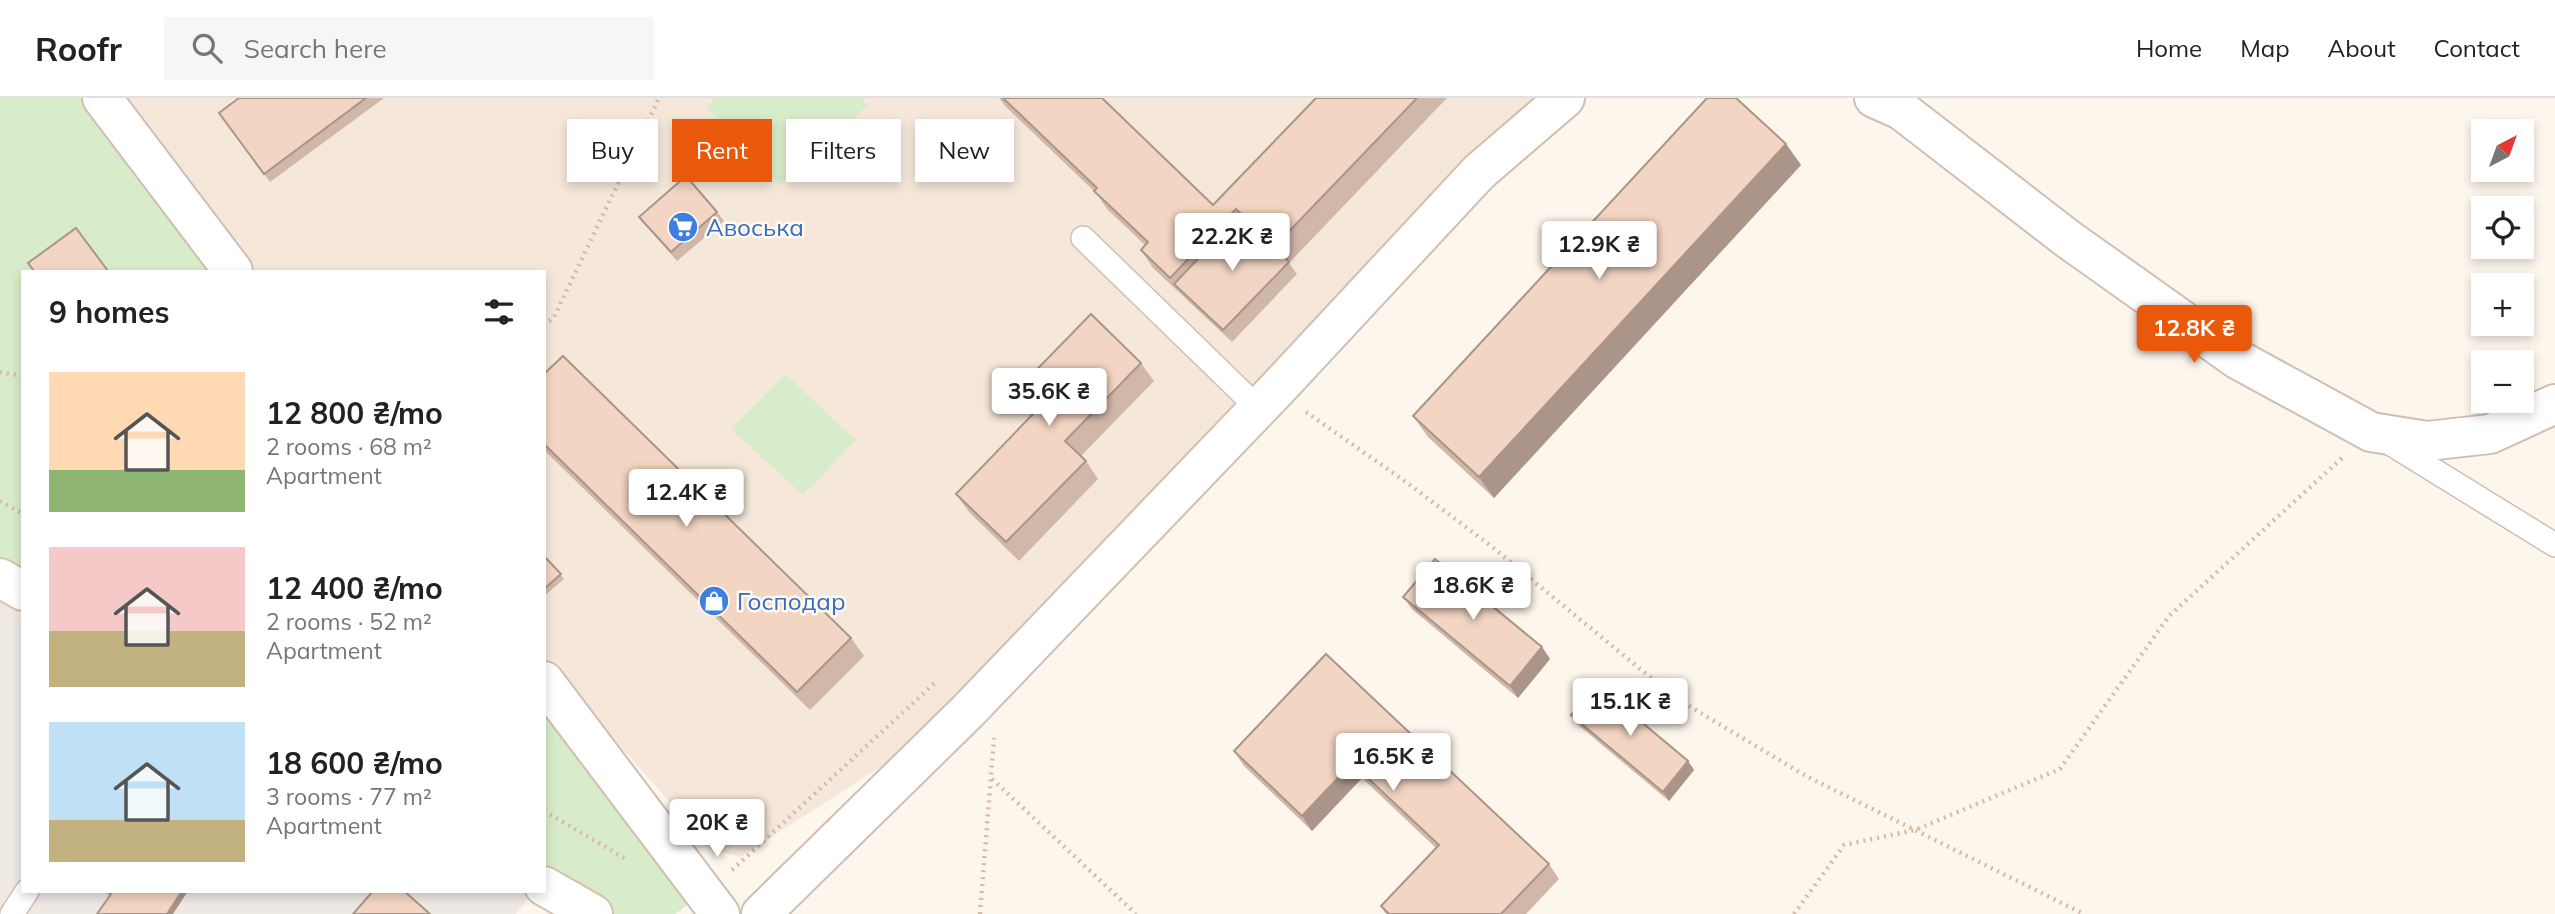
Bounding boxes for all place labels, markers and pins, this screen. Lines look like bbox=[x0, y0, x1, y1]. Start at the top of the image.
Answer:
supermarket icon: Авоська bbox=[666, 210, 700, 244]
place label: Авоська bbox=[706, 212, 804, 242]
pin: 22.2K ₴ bbox=[1167, 214, 1297, 273]
pin: 12.9K ₴ bbox=[1534, 222, 1664, 281]
pin: 12.8K ₴ bbox=[2129, 306, 2259, 365]
pin: 35.6K ₴ bbox=[984, 368, 1114, 428]
pin: 12.4K ₴ bbox=[621, 470, 751, 529]
pin: 18.6K ₴ bbox=[1408, 562, 1538, 622]
shop icon: Господар bbox=[697, 584, 731, 618]
place label: Господар bbox=[737, 586, 846, 616]
pin: 15.1K ₴ bbox=[1565, 678, 1695, 738]
pin: 16.5K ₴ bbox=[1328, 734, 1458, 793]
pin: 20K ₴ bbox=[668, 800, 766, 859]

